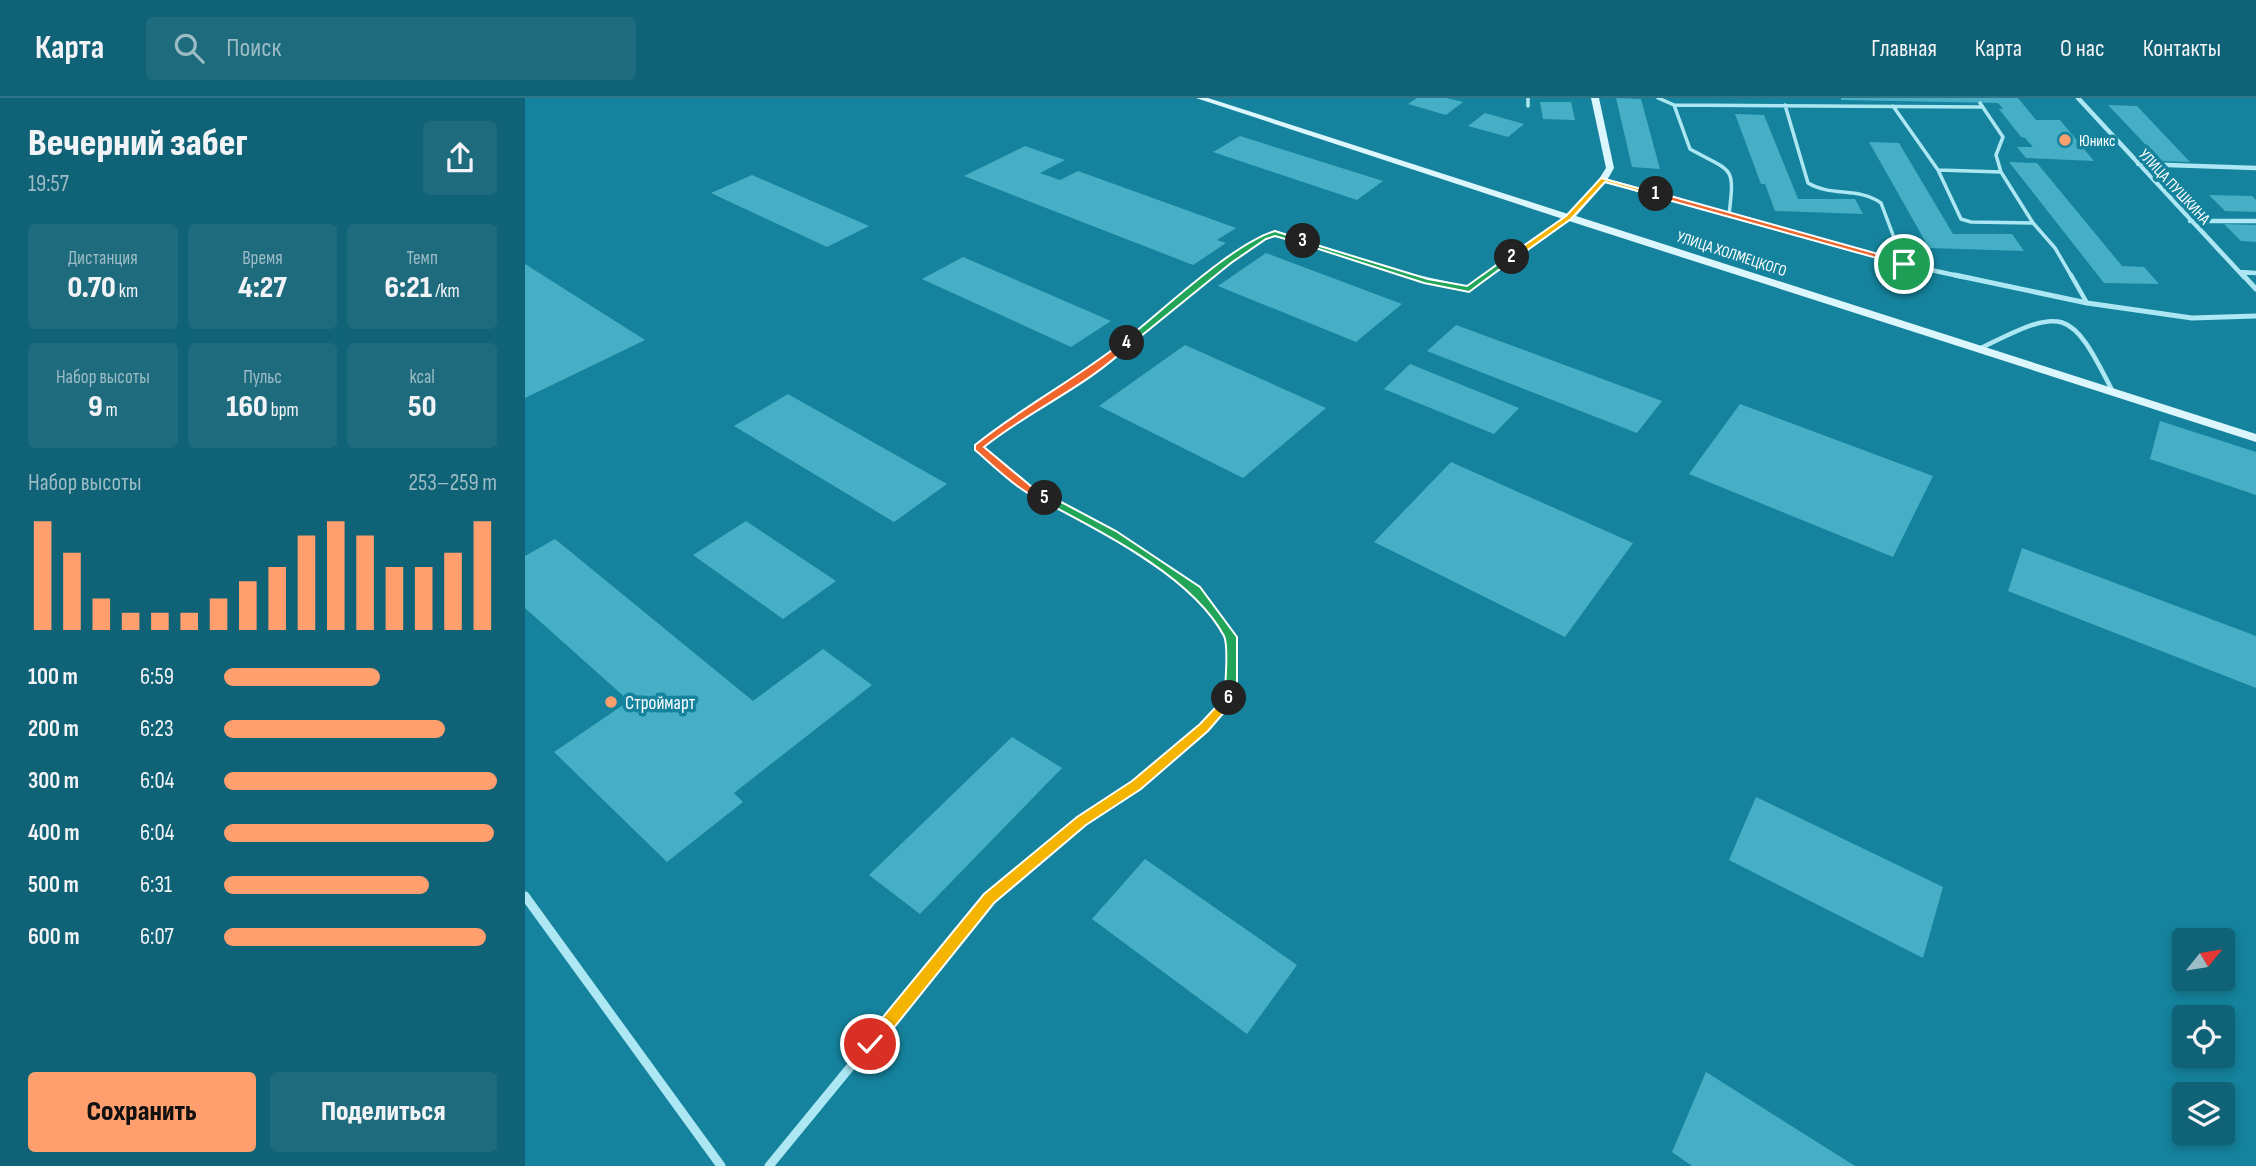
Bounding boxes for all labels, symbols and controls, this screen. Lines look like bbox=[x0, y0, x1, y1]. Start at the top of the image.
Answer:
search box bbox=[146, 17, 636, 80]
text: Карта bbox=[35, 28, 104, 68]
icon: search bbox=[170, 29, 208, 67]
text: Поиск bbox=[226, 33, 281, 64]
text: Главная bbox=[1871, 34, 1937, 63]
text: Карта bbox=[1975, 34, 2022, 63]
text: О нас bbox=[2060, 34, 2105, 63]
text: Контакты bbox=[2143, 34, 2221, 63]
text: Вечерний забег bbox=[28, 121, 247, 166]
button: share bbox=[423, 121, 497, 195]
marker: Юникс bbox=[2057, 132, 2073, 148]
place label: Юникс bbox=[2079, 132, 2115, 151]
street label: УЛИЦА ПУШКИНА bbox=[2134, 145, 2214, 229]
text: 19:57 bbox=[28, 170, 69, 198]
pin: 1 bbox=[1639, 176, 1673, 212]
text: 1 bbox=[1652, 182, 1659, 205]
pin: 3 bbox=[1285, 223, 1321, 258]
street label: УЛИЦА ХОЛМЕЦКОГО bbox=[1674, 228, 1789, 281]
text: 3 bbox=[1298, 229, 1307, 252]
pin bbox=[1874, 234, 1934, 294]
pin: 2 bbox=[1495, 240, 1529, 274]
text: 2 bbox=[1507, 245, 1516, 268]
icon: arrive bbox=[1885, 245, 1923, 283]
text: Дистанция bbox=[68, 247, 138, 270]
text: Время bbox=[242, 247, 283, 270]
text: Темп bbox=[407, 247, 438, 270]
text: 0.70 bbox=[67, 270, 116, 306]
text: 4:27 bbox=[238, 270, 287, 306]
text: 6:21 bbox=[385, 270, 432, 306]
text: km bbox=[116, 280, 138, 303]
text: /km bbox=[432, 280, 460, 303]
pin: 4 bbox=[1109, 326, 1145, 360]
text: 4 bbox=[1122, 331, 1131, 354]
text: Набор высоты bbox=[56, 366, 150, 389]
text: Пульс bbox=[243, 366, 282, 389]
text: kcal bbox=[410, 366, 435, 389]
text: 9 bbox=[88, 389, 103, 425]
text: 160 bbox=[226, 389, 268, 425]
text: 50 bbox=[408, 389, 436, 425]
text: m bbox=[103, 399, 118, 422]
text: bpm bbox=[268, 399, 299, 422]
text: Набор высоты bbox=[28, 469, 141, 497]
text: 253–259 m bbox=[409, 469, 497, 497]
pin: 5 bbox=[1028, 480, 1063, 516]
text: 5 bbox=[1040, 486, 1049, 509]
text: 100 m bbox=[28, 663, 78, 691]
text: 6:59 bbox=[140, 663, 174, 691]
pin: 6 bbox=[1211, 680, 1247, 716]
text: 6 bbox=[1224, 686, 1233, 709]
place label: Строймарт bbox=[625, 692, 696, 715]
marker: Строймарт bbox=[603, 694, 619, 710]
text: 200 m bbox=[28, 715, 79, 743]
text: 6:23 bbox=[140, 715, 174, 743]
text: 300 m bbox=[28, 767, 79, 795]
text: 6:04 bbox=[140, 767, 174, 795]
text: 400 m bbox=[28, 819, 79, 847]
text: 6:04 bbox=[140, 819, 174, 847]
text: 500 m bbox=[28, 871, 79, 899]
text: 6:31 bbox=[140, 871, 172, 899]
text: 600 m bbox=[28, 923, 80, 951]
text: 6:07 bbox=[140, 923, 174, 951]
north arrow bbox=[2172, 928, 2235, 990]
map controls bbox=[2172, 928, 2235, 1145]
button: locate bbox=[2172, 1005, 2235, 1068]
pin bbox=[840, 1014, 900, 1074]
icon: check bbox=[851, 1025, 889, 1063]
button: Сохранить bbox=[28, 1072, 256, 1152]
button: Поделиться bbox=[270, 1072, 497, 1152]
button: layers bbox=[2172, 1082, 2235, 1145]

